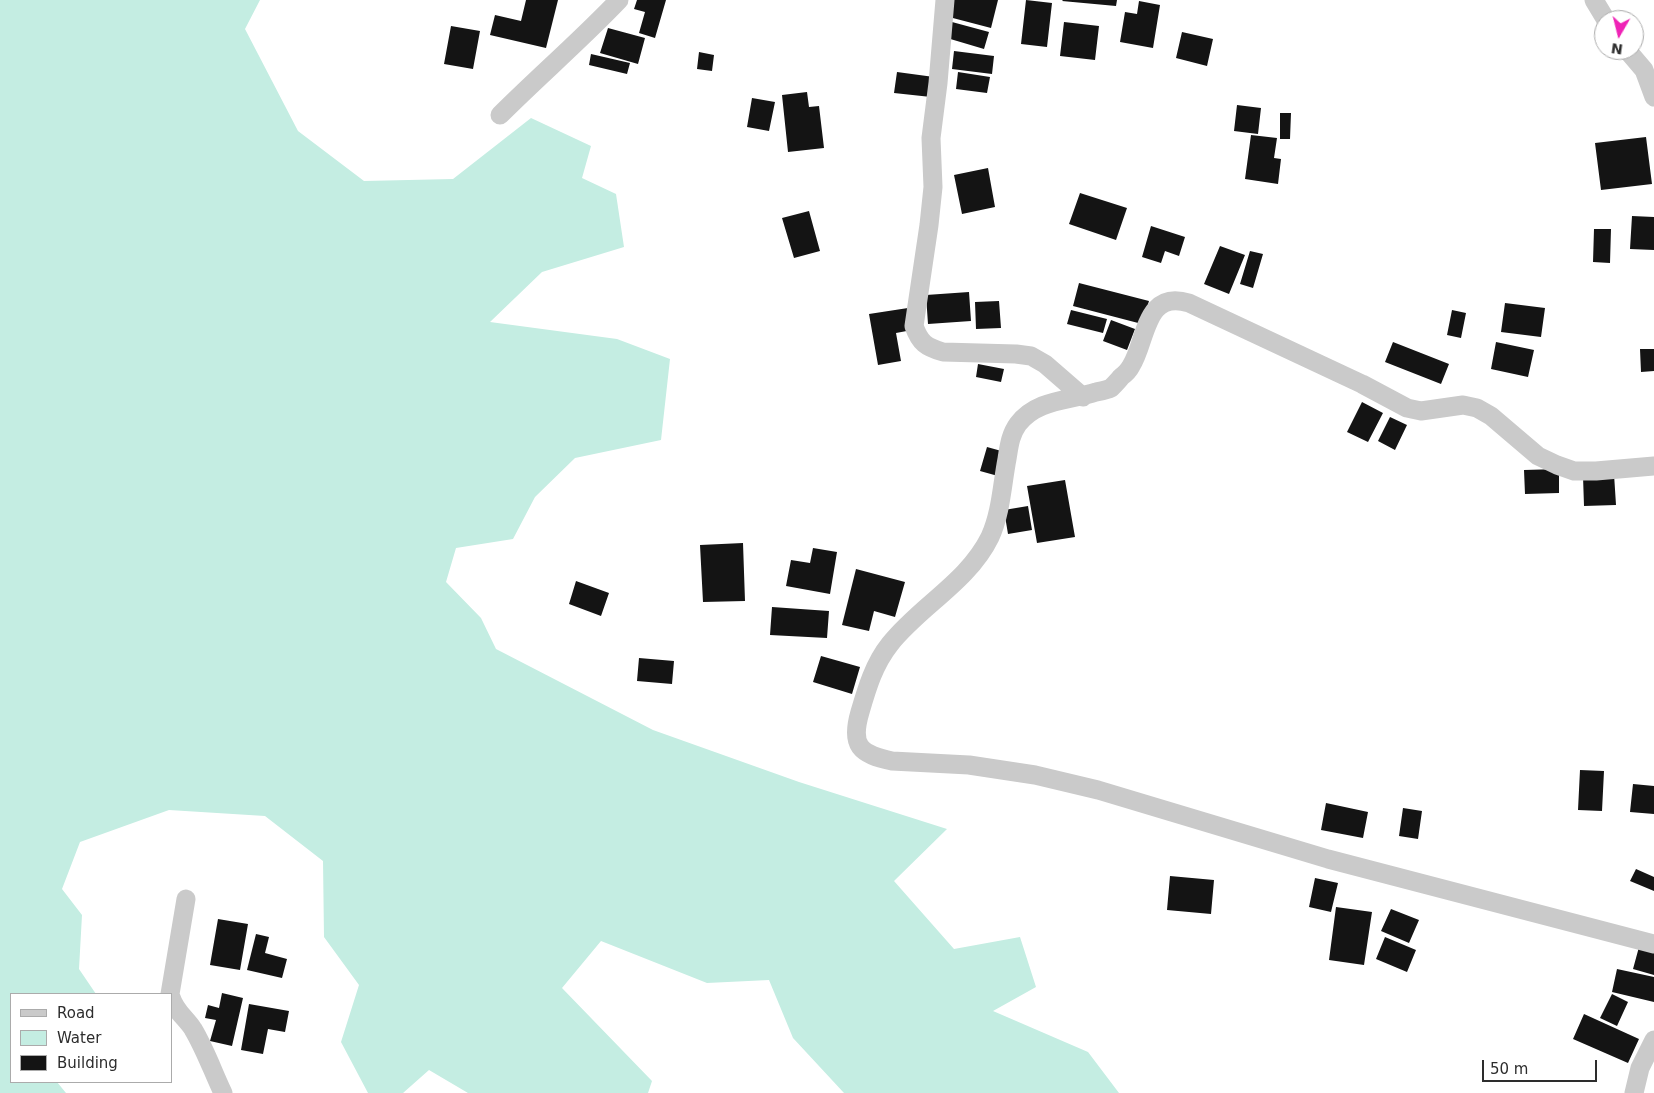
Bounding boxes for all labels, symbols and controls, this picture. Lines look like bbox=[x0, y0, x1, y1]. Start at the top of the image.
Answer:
north arrow bbox=[1594, 10, 1644, 60]
text: N bbox=[1610, 40, 1624, 58]
legend bbox=[10, 993, 172, 1083]
text: Road bbox=[57, 1004, 95, 1022]
text: Water bbox=[57, 1029, 101, 1047]
scale bar bbox=[1484, 1050, 1599, 1082]
text: Building bbox=[57, 1054, 118, 1072]
text: 50 m bbox=[1490, 1060, 1528, 1078]

